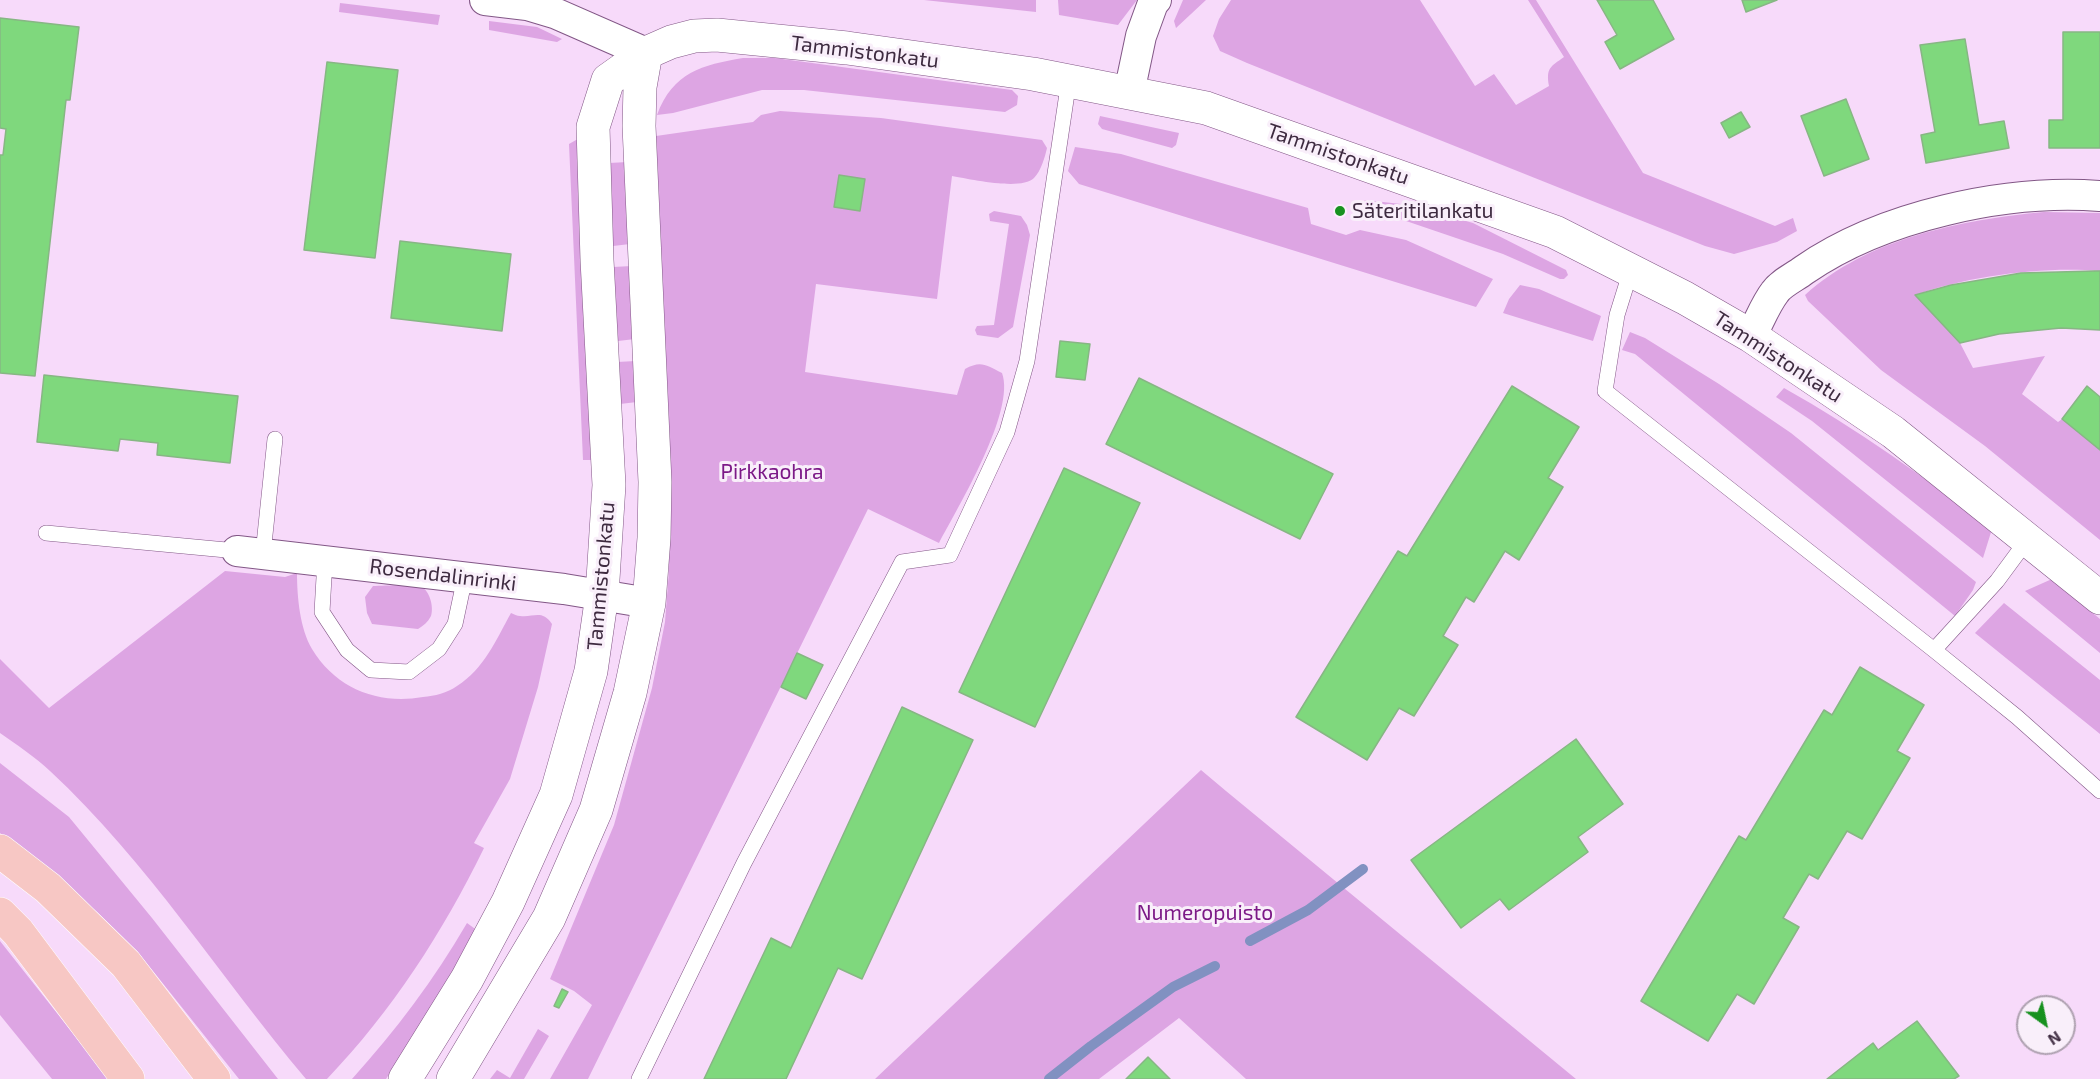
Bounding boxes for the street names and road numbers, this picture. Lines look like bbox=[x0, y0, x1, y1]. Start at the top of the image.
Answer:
street label: Tammistonkatu bbox=[790, 30, 940, 74]
street label: Tammistonkatu bbox=[1264, 118, 1412, 190]
street label: Tammistonkatu bbox=[1709, 306, 1847, 408]
street label: Tammistonkatu bbox=[582, 501, 620, 651]
street label: Rosendalinrinki bbox=[368, 553, 518, 597]

